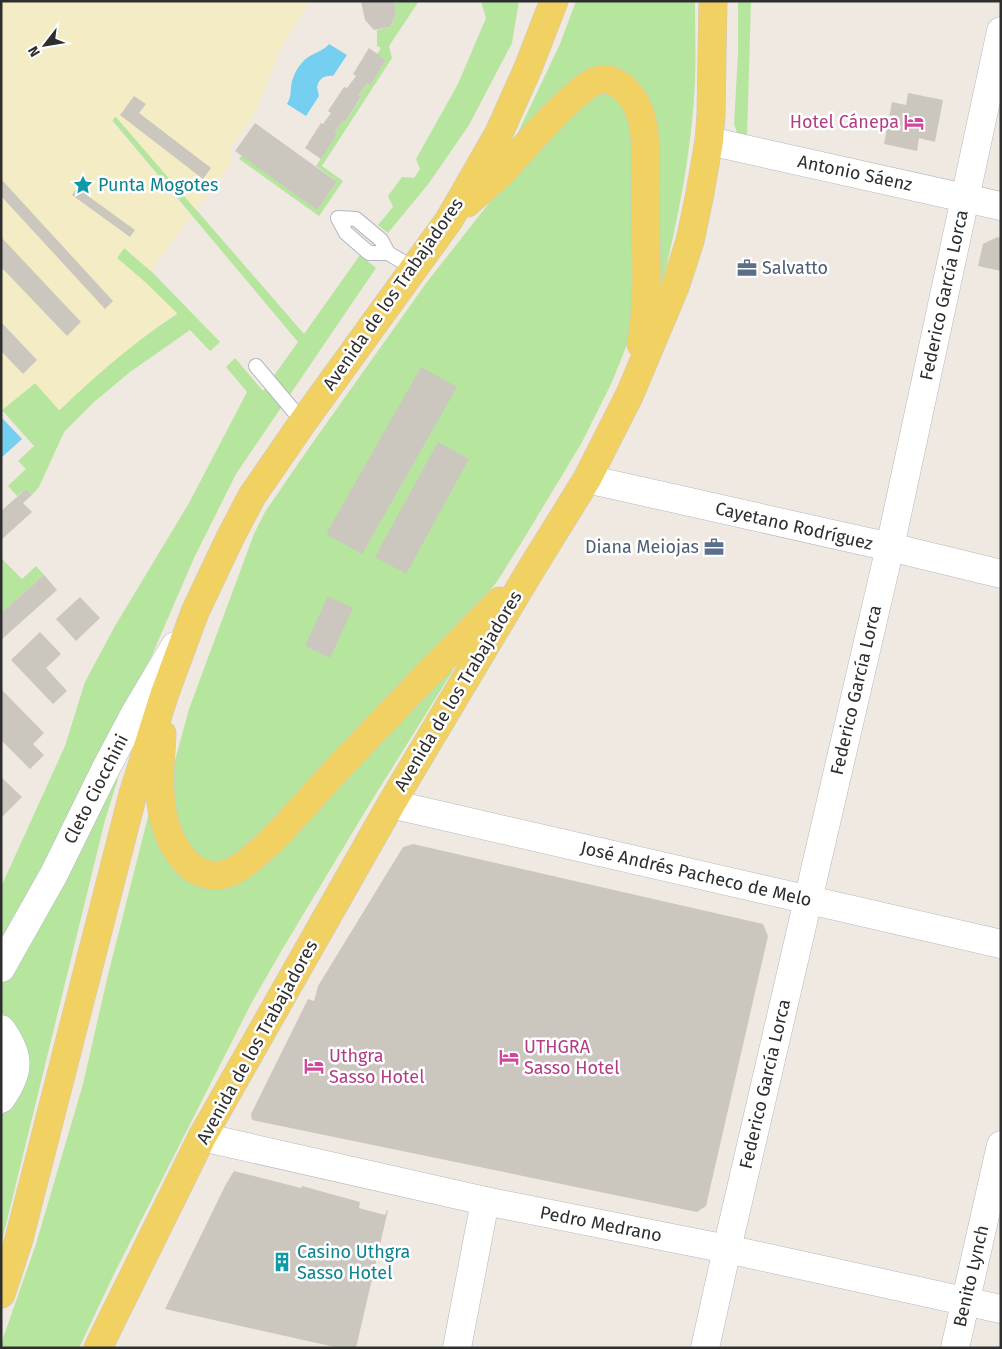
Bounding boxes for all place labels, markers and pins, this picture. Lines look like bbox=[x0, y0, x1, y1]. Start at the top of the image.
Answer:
place label: Hotel Cánepa bbox=[790, 111, 899, 133]
hotel icon: Hotel Cánepa bbox=[903, 111, 925, 133]
place icon: Punta Mogotes bbox=[72, 174, 94, 196]
place label: Punta Mogotes bbox=[98, 174, 218, 196]
office icon: Salvatto bbox=[736, 257, 758, 279]
place label: Salvatto bbox=[762, 257, 828, 279]
place label: Diana Meiojas bbox=[585, 536, 699, 558]
office icon: Diana Meiojas bbox=[703, 536, 725, 558]
place label: UTHGRA Sasso Hotel bbox=[524, 1036, 619, 1079]
place label: Uthgra Sasso Hotel bbox=[329, 1045, 424, 1088]
hotel icon: UTHGRA Sasso Hotel bbox=[498, 1046, 520, 1068]
hotel icon: Uthgra Sasso Hotel bbox=[303, 1055, 325, 1077]
place label: Casino Uthgra Sasso Hotel bbox=[297, 1241, 410, 1284]
building icon: Casino Uthgra Sasso Hotel bbox=[271, 1251, 293, 1273]

